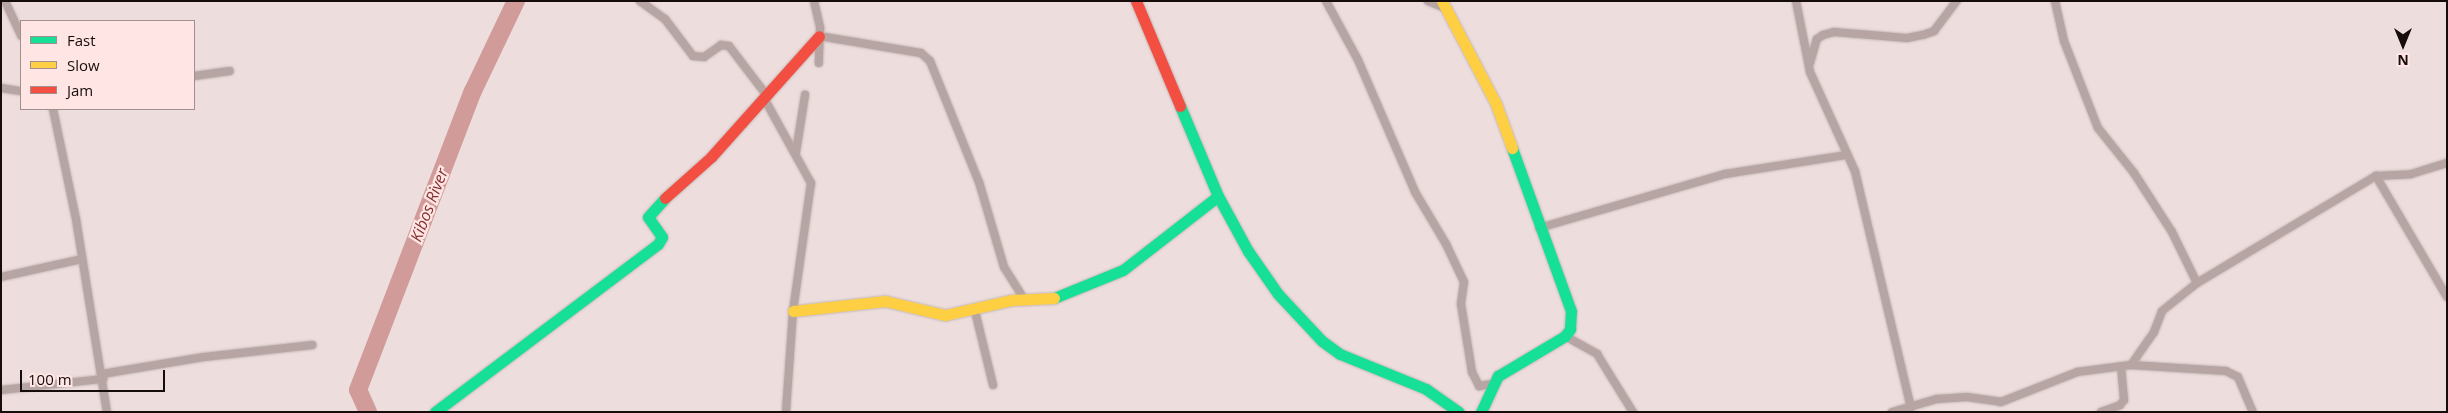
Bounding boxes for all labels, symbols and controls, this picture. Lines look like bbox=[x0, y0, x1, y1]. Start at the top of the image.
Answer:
legend bbox=[20, 20, 195, 110]
north arrow bbox=[2378, 20, 2428, 70]
text: Fast bbox=[67, 30, 96, 50]
text: N bbox=[2397, 51, 2409, 70]
text: Slow bbox=[67, 55, 100, 75]
text: Jam bbox=[67, 80, 93, 100]
water label: Kibos River bbox=[406, 166, 452, 244]
scale bar bbox=[22, 360, 168, 392]
text: 100 m bbox=[28, 369, 72, 389]

